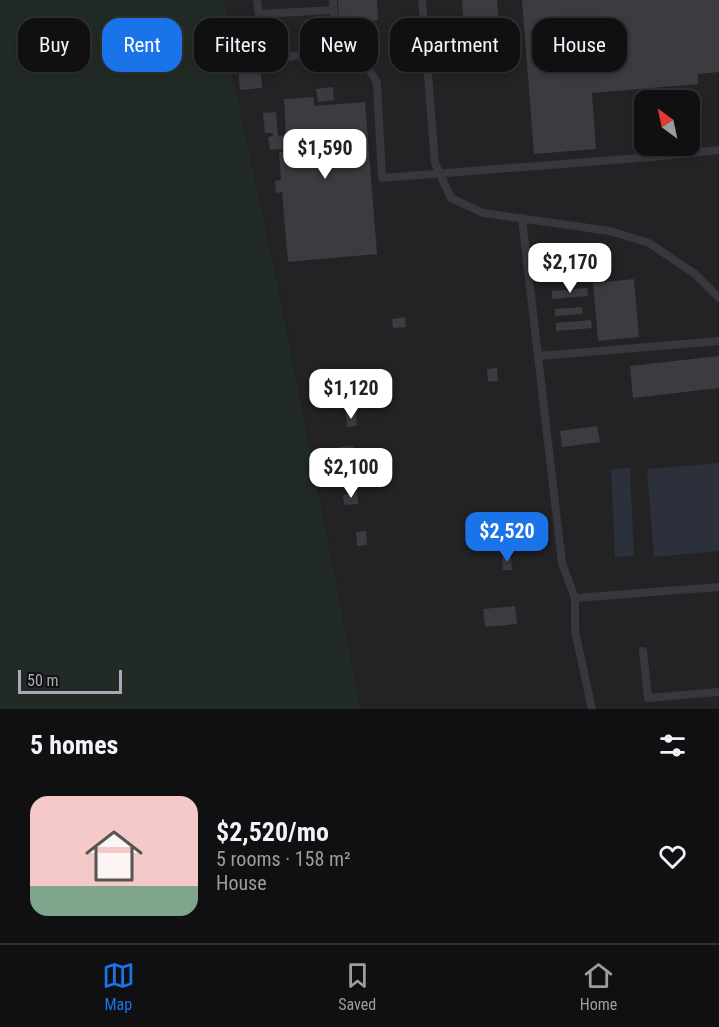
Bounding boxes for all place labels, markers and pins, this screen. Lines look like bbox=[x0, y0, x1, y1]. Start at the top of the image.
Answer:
pin: $1,590 bbox=[276, 129, 374, 180]
pin: $2,170 bbox=[521, 243, 619, 294]
pin: $1,120 bbox=[302, 369, 400, 420]
pin: $2,100 bbox=[302, 448, 400, 499]
pin: $2,520 bbox=[458, 512, 556, 563]

